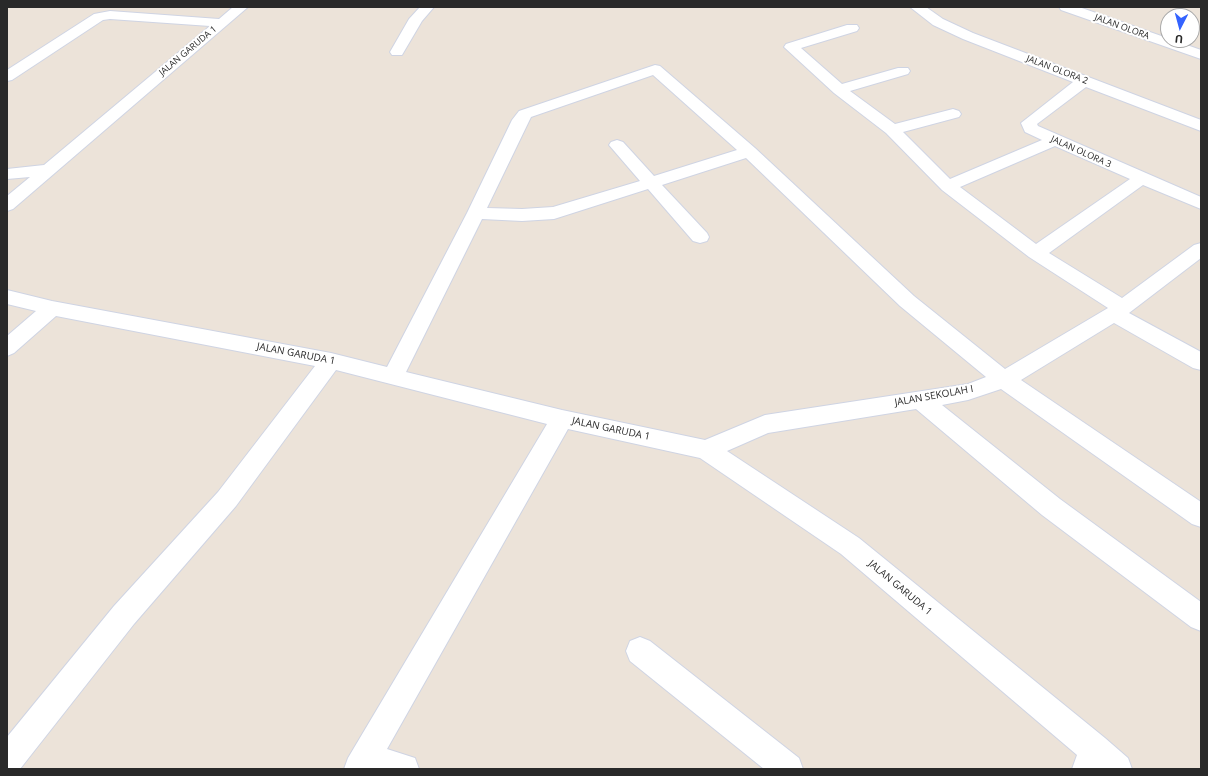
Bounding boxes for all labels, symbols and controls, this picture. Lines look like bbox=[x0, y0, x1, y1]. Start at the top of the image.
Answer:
north arrow bbox=[1160, 8, 1200, 48]
street label: JALAN OLORA bbox=[1093, 12, 1151, 42]
street label: JALAN GARUDA 1 bbox=[157, 24, 219, 78]
text: U bbox=[1174, 32, 1184, 47]
street label: JALAN OLORA 2 bbox=[1025, 53, 1089, 87]
street label: JALAN OLORA 3 bbox=[1049, 134, 1113, 170]
street label: JALAN GARUDA 1 bbox=[256, 341, 336, 367]
street label: JALAN SEKOLAH I bbox=[894, 383, 974, 409]
street label: JALAN GARUDA 1 bbox=[571, 415, 651, 443]
street label: JALAN GARUDA 1 bbox=[866, 558, 934, 618]

